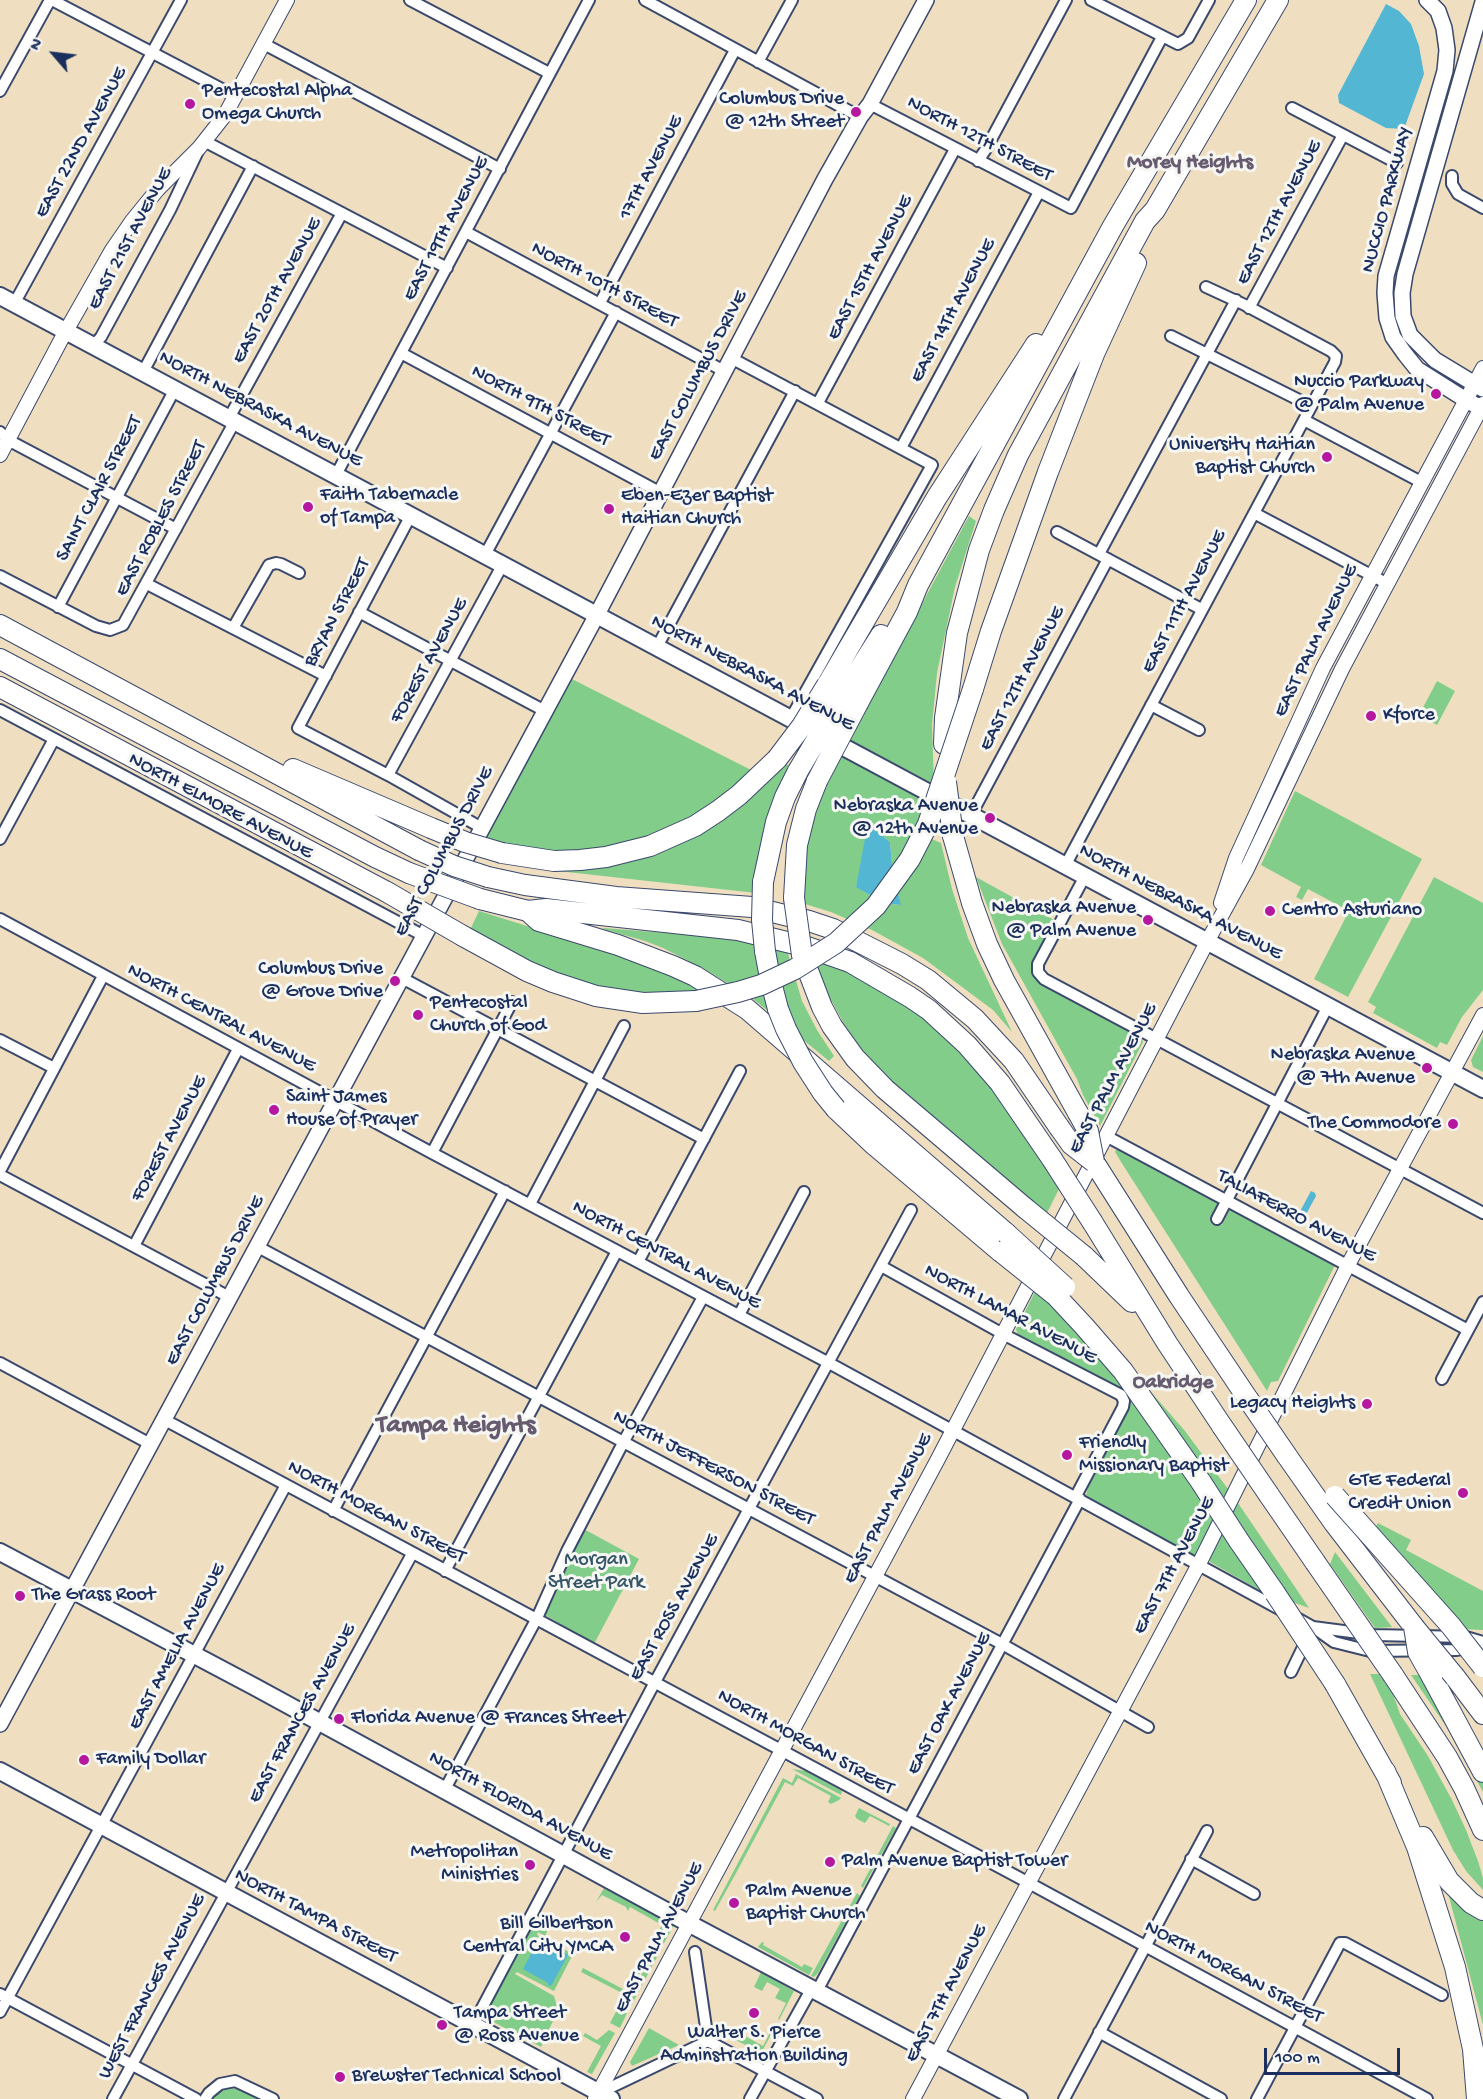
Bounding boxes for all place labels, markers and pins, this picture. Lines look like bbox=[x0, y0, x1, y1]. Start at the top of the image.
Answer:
place label: Pentecostal Alpha Omega Church bbox=[202, 80, 352, 127]
place label: Columbus Drive @ 12th Street bbox=[719, 88, 844, 135]
marker: Pentecostal Alpha Omega Church bbox=[183, 97, 197, 111]
marker: Columbus Drive @ 12th Street bbox=[849, 105, 863, 119]
place label: Nuccio Parkway @ Palm Avenue bbox=[1294, 371, 1424, 418]
marker: Nuccio Parkway @ Palm Avenue bbox=[1429, 387, 1443, 401]
place label: University Haitian Baptist Church bbox=[1169, 434, 1315, 481]
marker: University Haitian Baptist Church bbox=[1320, 450, 1334, 464]
place label: Faith Tabernacle of Tampa bbox=[320, 484, 458, 531]
place label: Eben-Ezer Baptist Haitian Church bbox=[621, 485, 773, 532]
marker: Faith Tabernacle of Tampa bbox=[301, 500, 315, 514]
marker: Eben-Ezer Baptist Haitian Church bbox=[602, 502, 616, 516]
place label: Kforce bbox=[1383, 704, 1435, 728]
marker: Kforce bbox=[1364, 709, 1378, 723]
place label: Nebraska Avenue @ 12th Avenue bbox=[834, 795, 978, 842]
marker: Nebraska Avenue @ 12th Avenue bbox=[983, 811, 997, 825]
place label: Nebraska Avenue @ Palm Avenue bbox=[992, 897, 1136, 944]
place label: Centro Asturiano bbox=[1282, 899, 1422, 923]
marker: Centro Asturiano bbox=[1263, 904, 1277, 918]
marker: Nebraska Avenue @ Palm Avenue bbox=[1141, 913, 1155, 927]
place label: Columbus Drive @ Grove Drive bbox=[258, 958, 383, 1005]
marker: Columbus Drive @ Grove Drive bbox=[388, 974, 402, 988]
place label: Pentecostal Church of God bbox=[430, 992, 546, 1039]
marker: Pentecostal Church of God bbox=[411, 1008, 425, 1022]
place label: Nebraska Avenue @ 7th Avenue bbox=[1271, 1044, 1415, 1091]
marker: Nebraska Avenue @ 7th Avenue bbox=[1420, 1061, 1434, 1075]
place label: Saint James House of Prayer bbox=[286, 1086, 417, 1133]
marker: Saint James House of Prayer bbox=[267, 1103, 281, 1117]
place label: The Commodore bbox=[1308, 1112, 1441, 1136]
marker: The Commodore bbox=[1446, 1117, 1460, 1131]
place label: Legacy Heights bbox=[1230, 1392, 1355, 1416]
marker: Legacy Heights bbox=[1360, 1397, 1374, 1411]
place label: Friendly Missionary Baptist bbox=[1079, 1432, 1228, 1479]
marker: Friendly Missionary Baptist bbox=[1060, 1448, 1074, 1462]
place label: GTE Federal Credit Union bbox=[1348, 1470, 1451, 1517]
marker: GTE Federal Credit Union bbox=[1456, 1486, 1470, 1500]
place label: The Grass Root bbox=[32, 1584, 155, 1608]
marker: The Grass Root bbox=[13, 1589, 27, 1603]
place label: Florida Avenue @ Frances Street bbox=[351, 1707, 625, 1731]
marker: Florida Avenue @ Frances Street bbox=[332, 1712, 346, 1726]
place label: Family Dollar bbox=[96, 1748, 205, 1772]
marker: Family Dollar bbox=[77, 1753, 91, 1767]
place label: Metropolitan Ministries bbox=[410, 1841, 518, 1888]
place label: Palm Avenue Baptist Tower bbox=[842, 1850, 1067, 1874]
marker: Palm Avenue Baptist Tower bbox=[823, 1855, 837, 1869]
marker: Metropolitan Ministries bbox=[523, 1858, 537, 1872]
place label: Palm Avenue Baptist Church bbox=[746, 1880, 866, 1927]
marker: Palm Avenue Baptist Church bbox=[727, 1896, 741, 1910]
place label: Bill Gilbertson Central City YMCA bbox=[463, 1913, 613, 1960]
marker: Bill Gilbertson Central City YMCA bbox=[618, 1930, 632, 1944]
place label: Tampa Street @ Ross Avenue bbox=[454, 2002, 579, 2049]
marker: Walter S. Pierce Adminstration Building bbox=[747, 2006, 761, 2020]
marker: Tampa Street @ Ross Avenue bbox=[435, 2018, 449, 2032]
place label: Walter S. Pierce Adminstration Building bbox=[660, 2022, 848, 2069]
place label: Brewster Technical School bbox=[352, 2065, 561, 2089]
marker: Brewster Technical School bbox=[333, 2070, 347, 2084]

